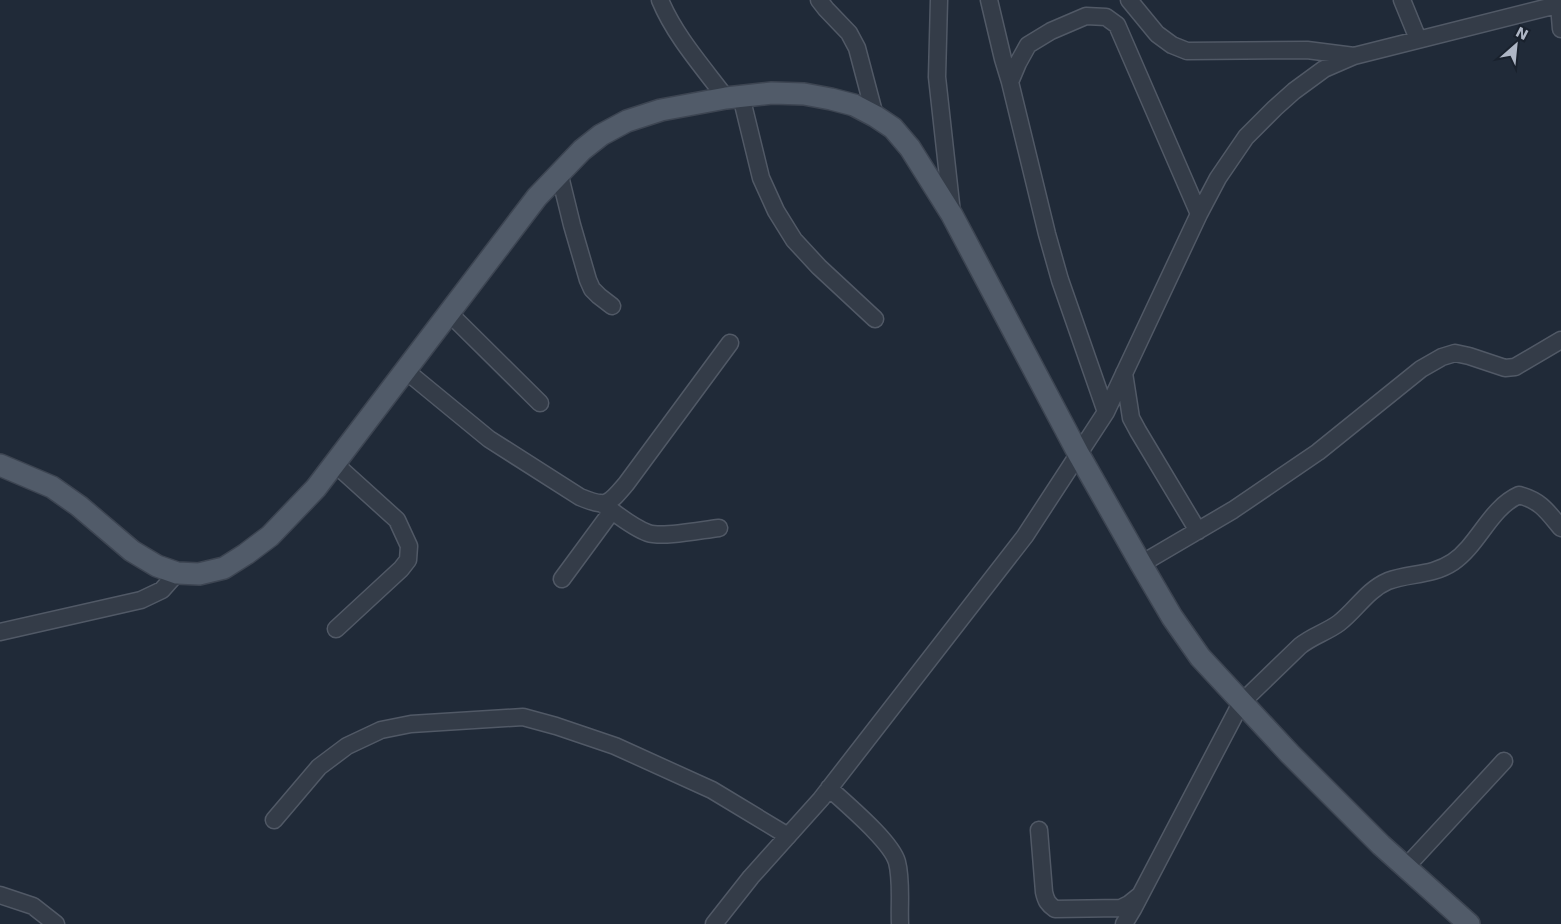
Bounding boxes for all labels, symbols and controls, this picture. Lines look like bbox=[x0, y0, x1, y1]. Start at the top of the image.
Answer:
north arrow bbox=[1491, 20, 1541, 70]
text: N bbox=[1513, 24, 1531, 43]

